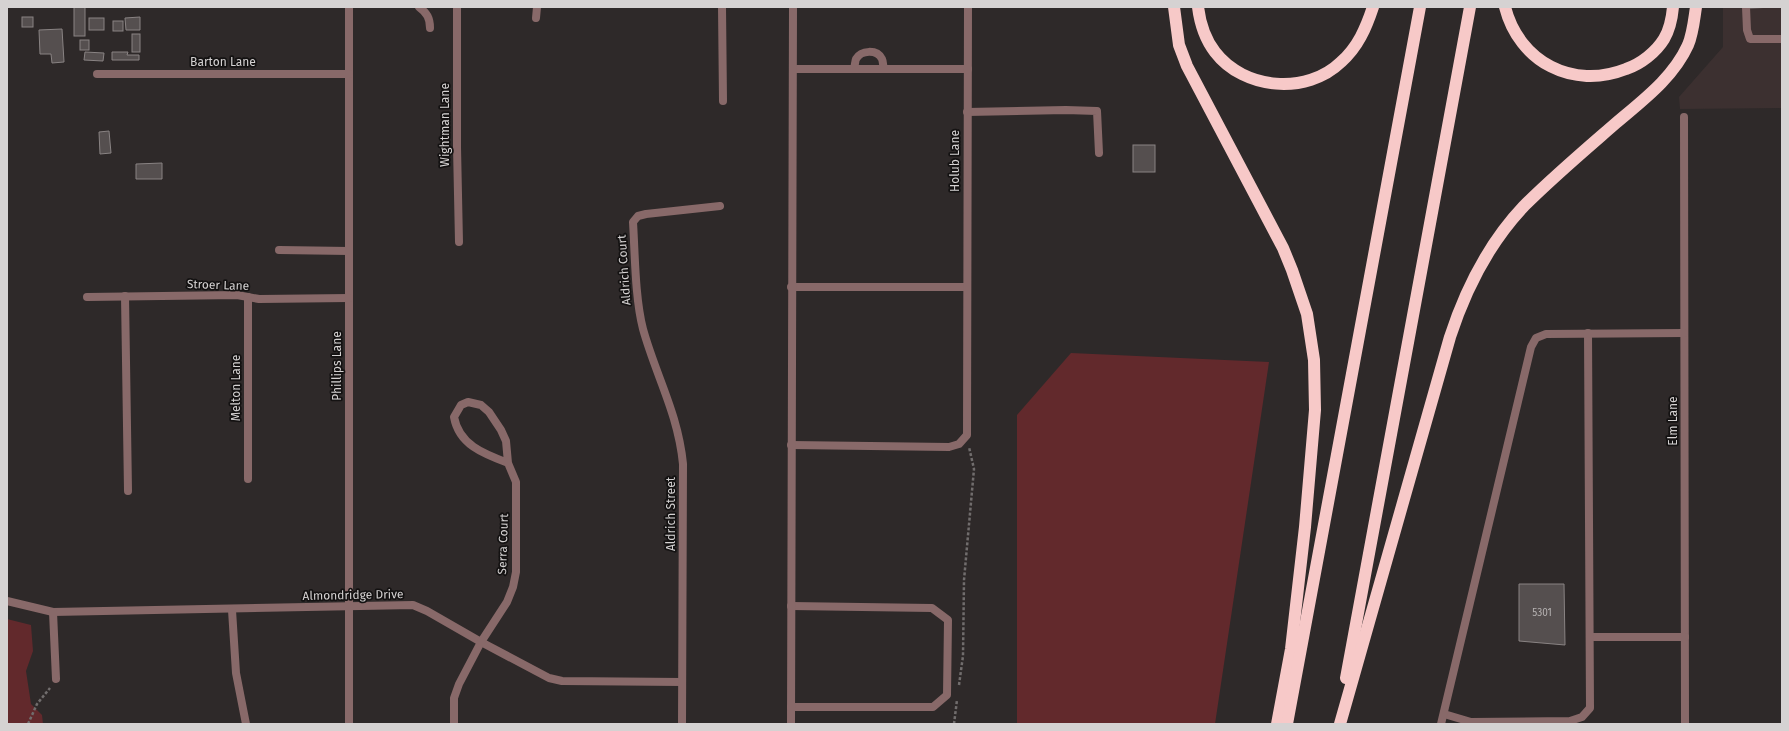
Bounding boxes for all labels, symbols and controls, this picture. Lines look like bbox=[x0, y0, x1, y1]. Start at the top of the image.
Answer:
street label: Barton Lane bbox=[190, 55, 256, 69]
street label: Wightman Lane bbox=[438, 83, 452, 167]
street label: Holub Lane bbox=[948, 130, 962, 192]
street label: Aldrich Court bbox=[614, 233, 633, 306]
street label: Stroer Lane bbox=[187, 277, 249, 293]
street label: Phillips Lane bbox=[330, 331, 344, 401]
street label: Melton Lane bbox=[229, 355, 243, 421]
street label: Elm Lane bbox=[1666, 396, 1680, 446]
street label: Aldrich Street bbox=[664, 476, 678, 551]
street label: Serra Court bbox=[495, 513, 511, 575]
street label: Almondridge Drive bbox=[302, 587, 404, 603]
house number: 5301 bbox=[1532, 607, 1552, 619]

